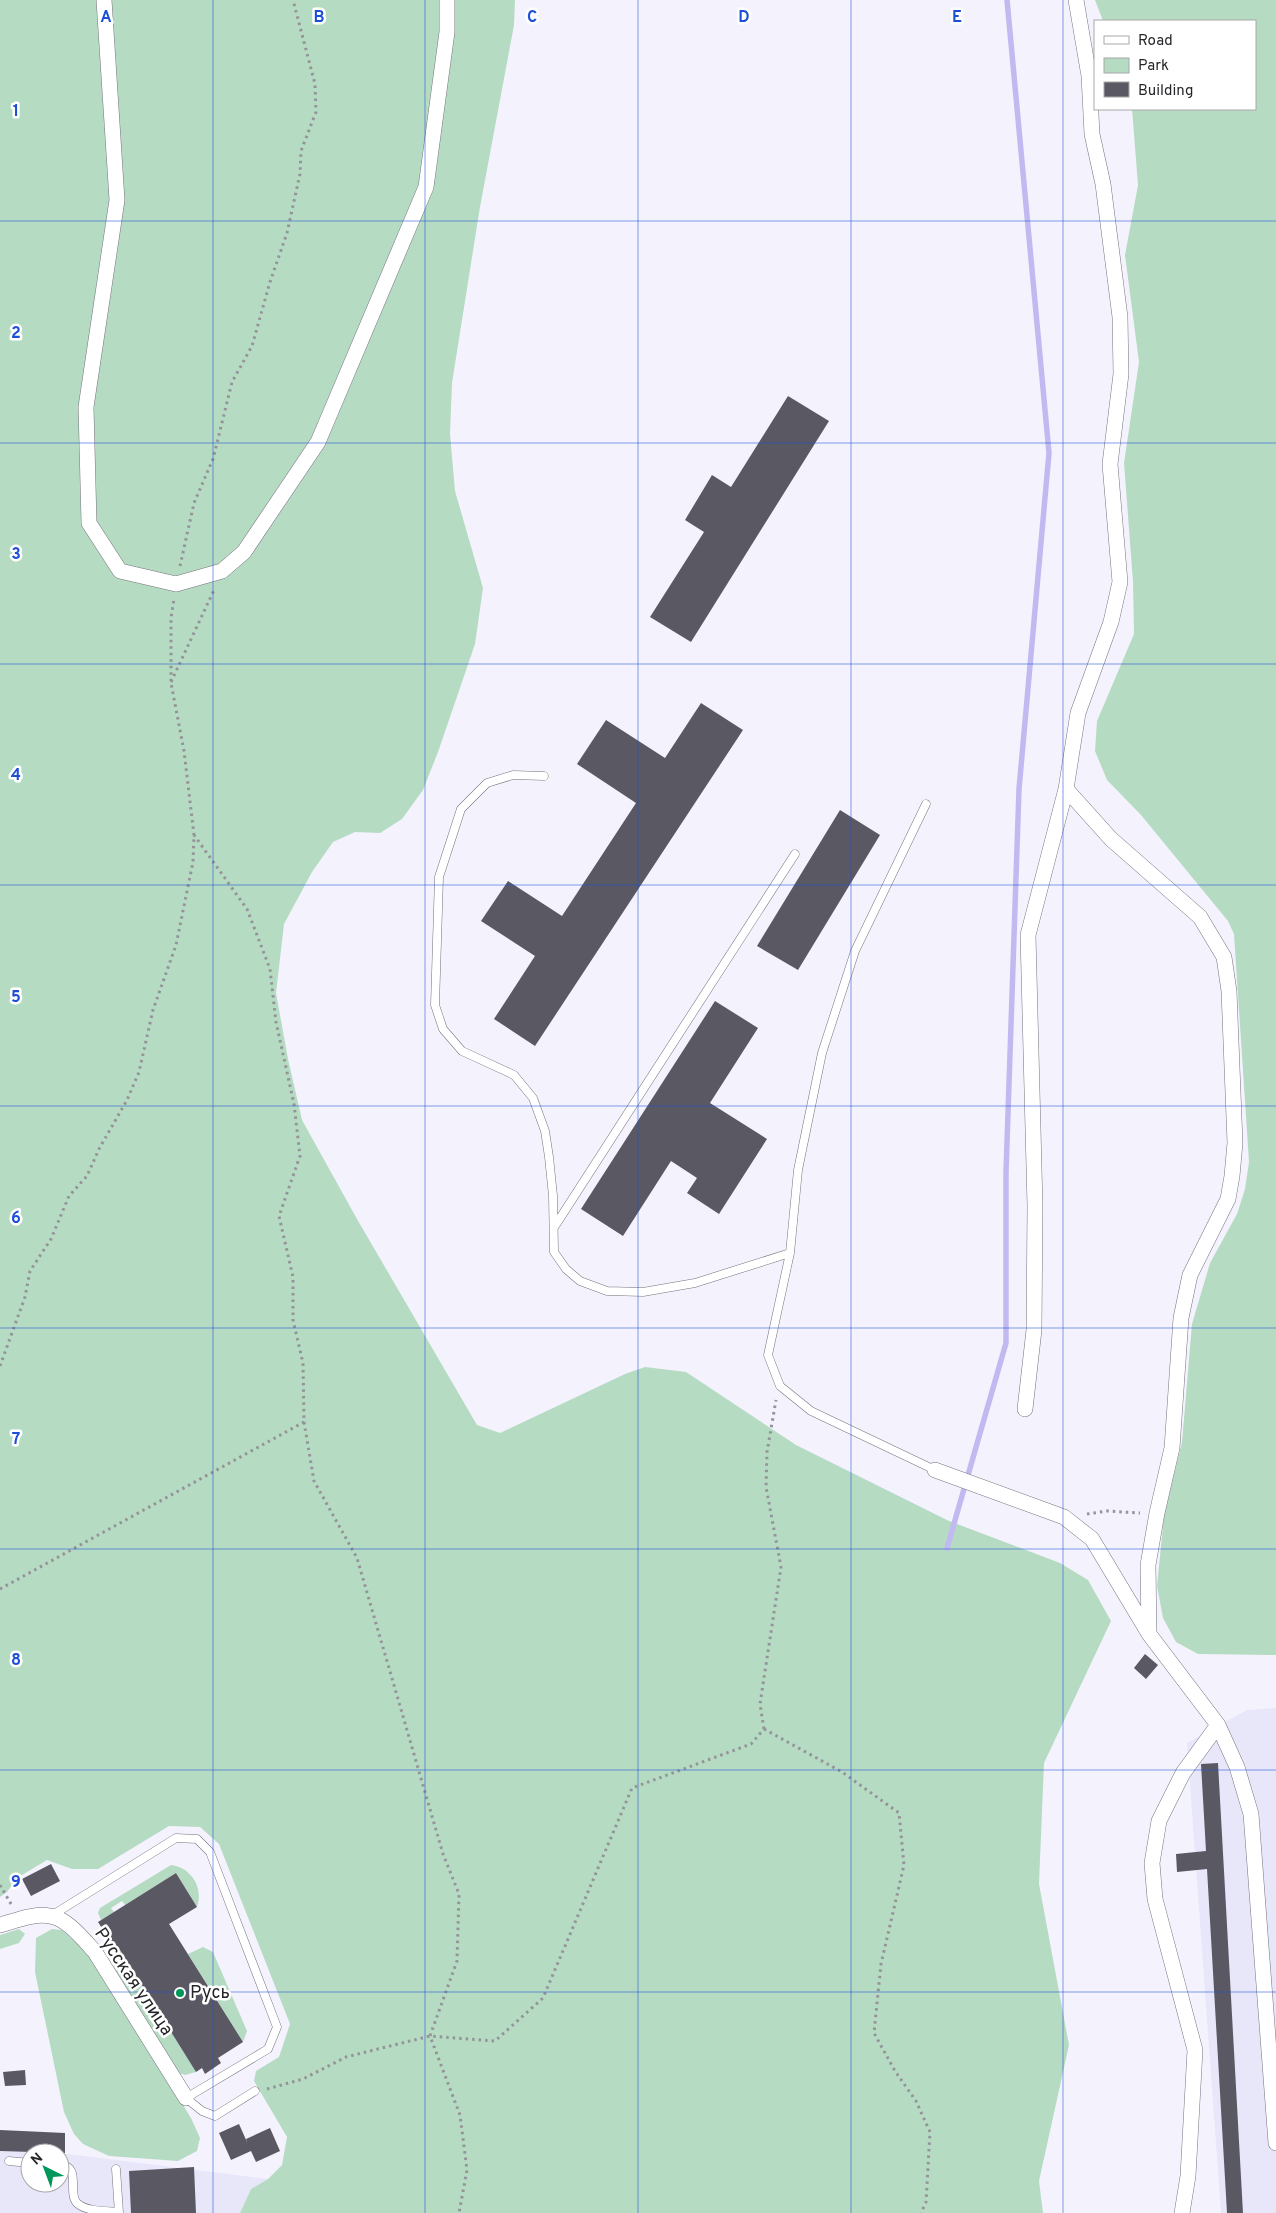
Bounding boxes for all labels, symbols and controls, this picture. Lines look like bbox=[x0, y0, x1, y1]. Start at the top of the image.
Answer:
text: A bbox=[100, 8, 112, 28]
text: B bbox=[313, 8, 325, 28]
text: C bbox=[527, 8, 537, 28]
text: D bbox=[738, 8, 750, 28]
text: E bbox=[952, 8, 962, 28]
legend bbox=[1094, 20, 1256, 110]
text: Road bbox=[1138, 32, 1173, 51]
text: Park bbox=[1138, 57, 1169, 76]
text: Building bbox=[1138, 82, 1193, 101]
text: 1 bbox=[13, 102, 19, 122]
text: 2 bbox=[11, 324, 21, 344]
text: 3 bbox=[11, 545, 21, 565]
text: 4 bbox=[11, 766, 21, 786]
text: 5 bbox=[11, 988, 21, 1008]
text: 6 bbox=[11, 1209, 21, 1229]
text: 7 bbox=[12, 1430, 20, 1450]
text: 8 bbox=[11, 1651, 21, 1671]
text: 9 bbox=[11, 1873, 21, 1893]
street label: Русская улица bbox=[88, 1924, 178, 2040]
place label: Русь bbox=[190, 1982, 230, 2005]
marker: Русь bbox=[174, 1987, 186, 1999]
north arrow bbox=[20, 2143, 70, 2193]
text: N bbox=[28, 2150, 47, 2169]

